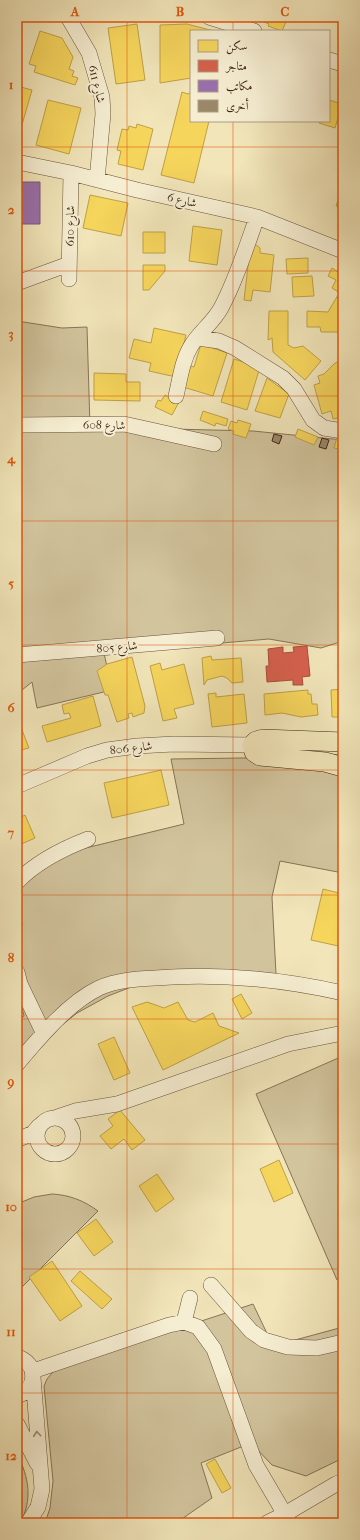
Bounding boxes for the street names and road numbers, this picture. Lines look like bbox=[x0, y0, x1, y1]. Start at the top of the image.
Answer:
street label: شارع 611 bbox=[82, 64, 108, 105]
street label: شارع 6 bbox=[165, 190, 198, 214]
street label: شارع 610 bbox=[63, 205, 81, 247]
street label: شارع 608 bbox=[83, 418, 126, 436]
street label: شارع 805 bbox=[96, 638, 139, 660]
street label: شارع 806 bbox=[109, 738, 154, 762]

